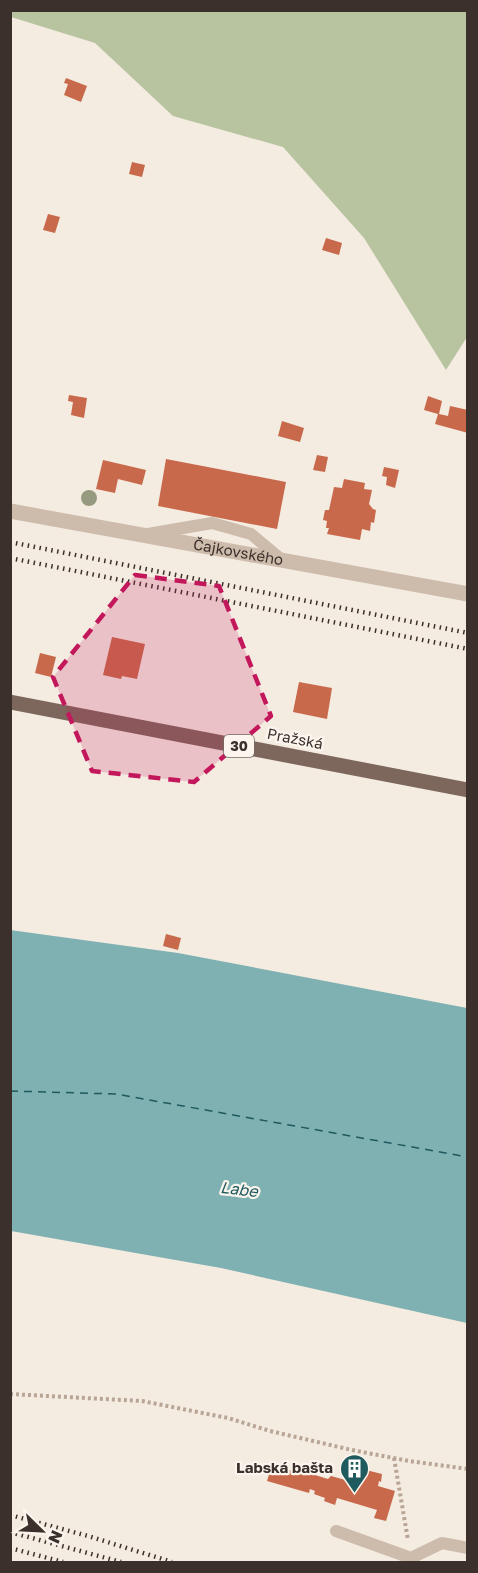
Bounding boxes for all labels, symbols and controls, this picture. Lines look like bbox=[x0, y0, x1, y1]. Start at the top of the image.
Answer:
street label: Čajkovského bbox=[192, 534, 285, 568]
street label: Pražská bbox=[266, 724, 325, 752]
road number: 30 bbox=[224, 735, 254, 757]
water label: Labe bbox=[219, 1177, 260, 1201]
building icon: Labská bašta bbox=[338, 1452, 370, 1494]
place label: Labská bašta bbox=[236, 1458, 333, 1476]
north arrow bbox=[12, 1501, 72, 1561]
text: N bbox=[44, 1527, 67, 1547]

